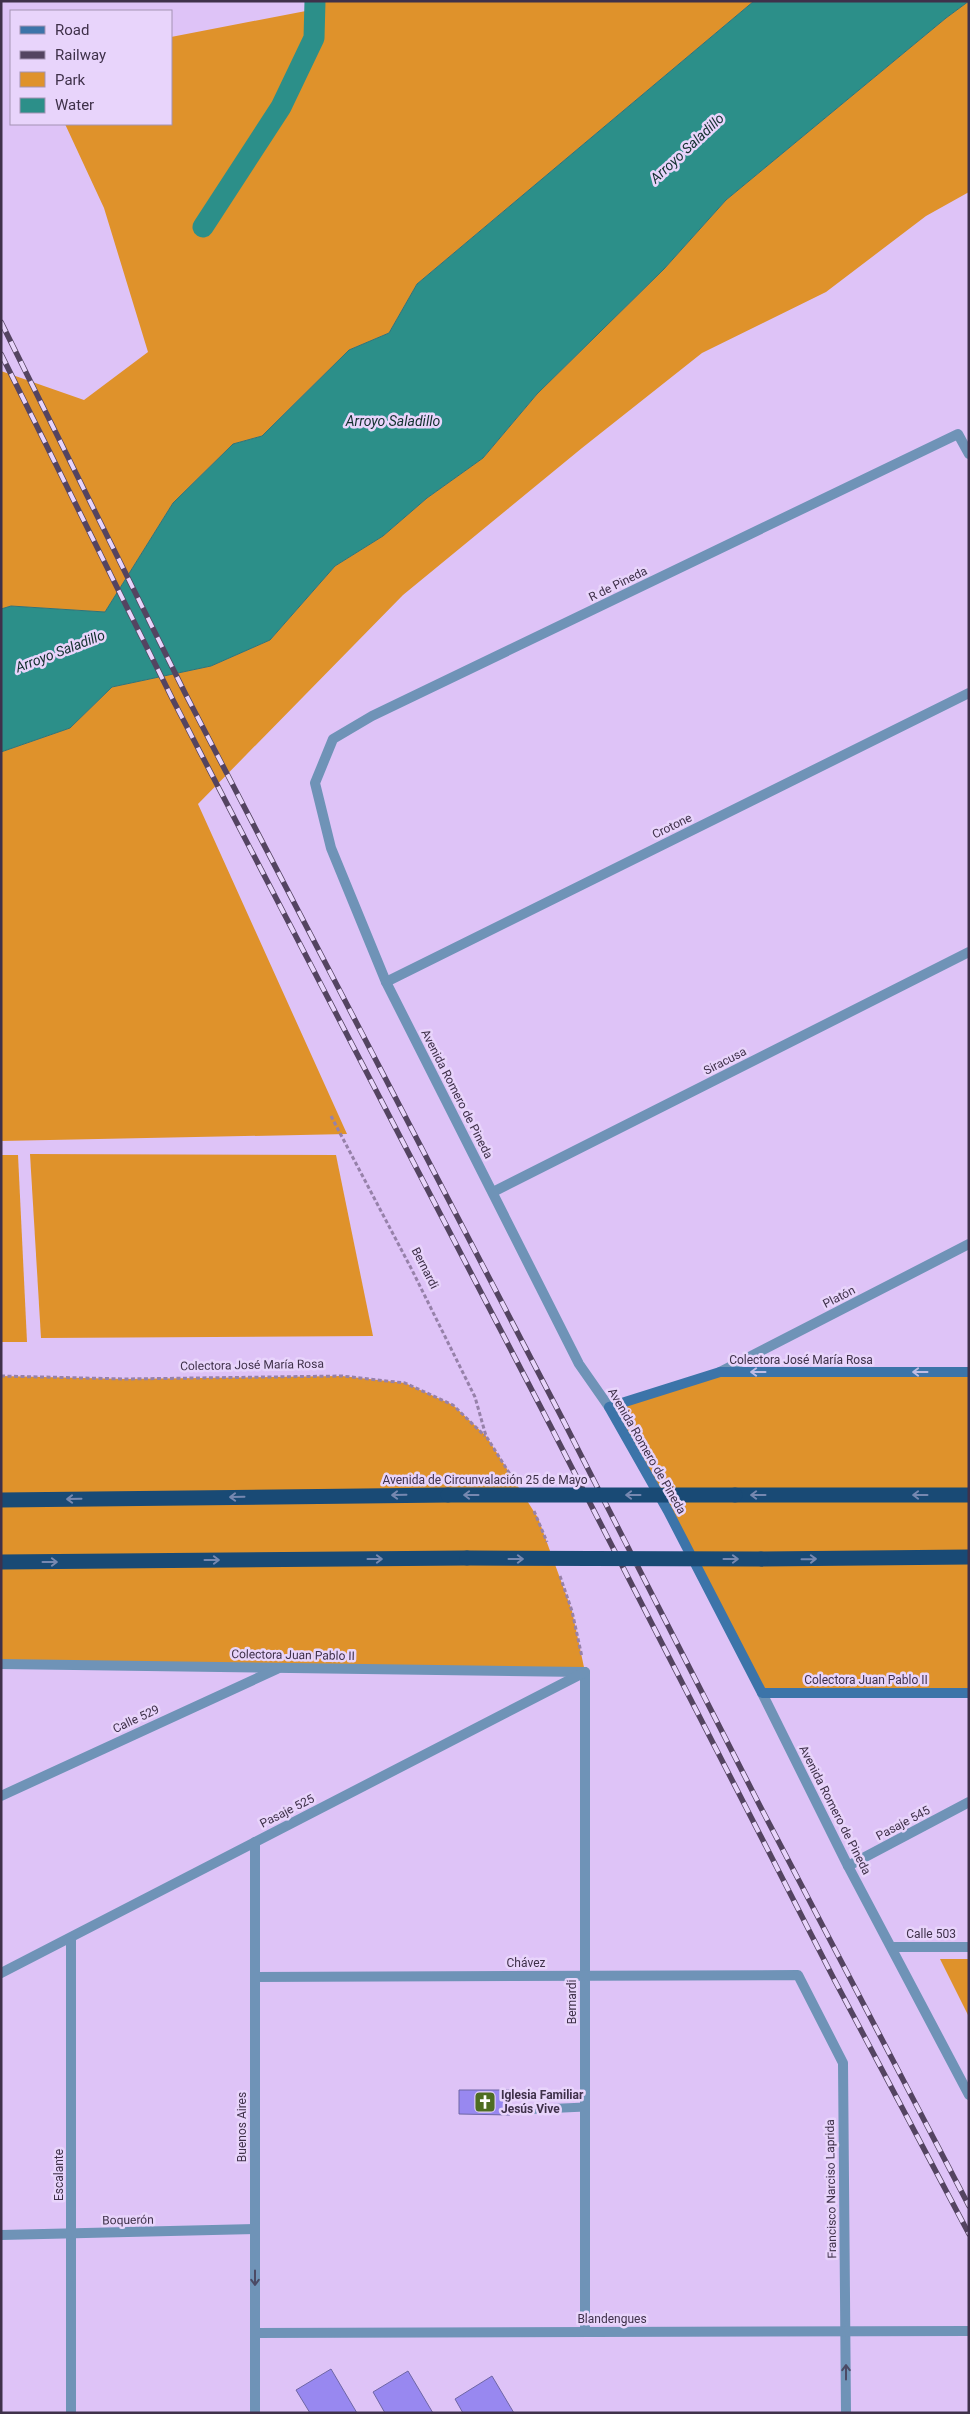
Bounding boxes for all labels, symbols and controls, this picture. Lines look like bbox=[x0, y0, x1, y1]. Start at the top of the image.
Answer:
legend bbox=[10, 10, 172, 125]
text: Road bbox=[55, 21, 89, 39]
text: Railway bbox=[55, 46, 106, 64]
text: Park bbox=[55, 71, 86, 89]
text: Water bbox=[55, 96, 94, 114]
water label: Arroyo Saladillo bbox=[646, 110, 727, 187]
water label: Arroyo Saladillo bbox=[345, 413, 441, 429]
street label: R de Pineda bbox=[587, 564, 649, 604]
water label: Arroyo Saladillo bbox=[12, 627, 107, 676]
street label: Crotone bbox=[650, 810, 694, 842]
street label: Avenida Romero de Pineda bbox=[418, 1027, 496, 1161]
street label: Siracusa bbox=[701, 1044, 749, 1078]
street label: Bernardi bbox=[409, 1245, 441, 1291]
street label: Platón bbox=[821, 1283, 857, 1311]
street label: Colectora José María Rosa bbox=[729, 1353, 873, 1367]
street label: Colectora José María Rosa bbox=[180, 1357, 324, 1373]
one-way arrow bbox=[750, 1367, 766, 1377]
one-way arrow bbox=[912, 1367, 928, 1377]
street label: Avenida Romero de Pineda bbox=[605, 1385, 689, 1517]
street label: Avenida de Circunvalación 25 de Mayo bbox=[382, 1473, 588, 1487]
one-way arrow bbox=[391, 1490, 408, 1500]
one-way arrow bbox=[463, 1490, 480, 1500]
one-way arrow bbox=[626, 1490, 642, 1500]
one-way arrow bbox=[750, 1490, 766, 1500]
one-way arrow bbox=[912, 1490, 928, 1500]
one-way arrow bbox=[229, 1492, 245, 1502]
one-way arrow bbox=[66, 1494, 82, 1504]
one-way arrow bbox=[366, 1554, 383, 1564]
one-way arrow bbox=[508, 1554, 524, 1564]
one-way arrow bbox=[722, 1554, 739, 1564]
one-way arrow bbox=[801, 1554, 817, 1563]
one-way arrow bbox=[204, 1556, 220, 1565]
one-way arrow bbox=[42, 1557, 58, 1567]
street label: Colectora Juan Pablo II bbox=[231, 1647, 355, 1663]
street label: Colectora Juan Pablo II bbox=[804, 1673, 928, 1687]
street label: Calle 529 bbox=[110, 1702, 162, 1736]
street label: Avenida Romero de Pineda bbox=[796, 1743, 874, 1877]
street label: Pasaje 525 bbox=[257, 1791, 317, 1831]
street label: Pasaje 545 bbox=[874, 1803, 933, 1843]
street label: Calle 503 bbox=[906, 1927, 956, 1941]
street label: Chávez bbox=[507, 1956, 545, 1970]
street label: Bernardi bbox=[565, 1980, 579, 2024]
place label: Iglesia Familiar Jesús Vive bbox=[501, 2088, 584, 2116]
church icon: Iglesia Familiar Jesús Vive bbox=[473, 2090, 497, 2114]
street label: Buenos Aires bbox=[235, 2092, 249, 2162]
street label: Francisco Narciso Laprida bbox=[823, 2119, 839, 2259]
street label: Escalante bbox=[52, 2149, 66, 2201]
street label: Boquerón bbox=[102, 2213, 154, 2227]
one-way arrow bbox=[250, 2270, 260, 2286]
street label: Blandengues bbox=[577, 2312, 647, 2326]
one-way arrow bbox=[841, 2364, 851, 2380]

